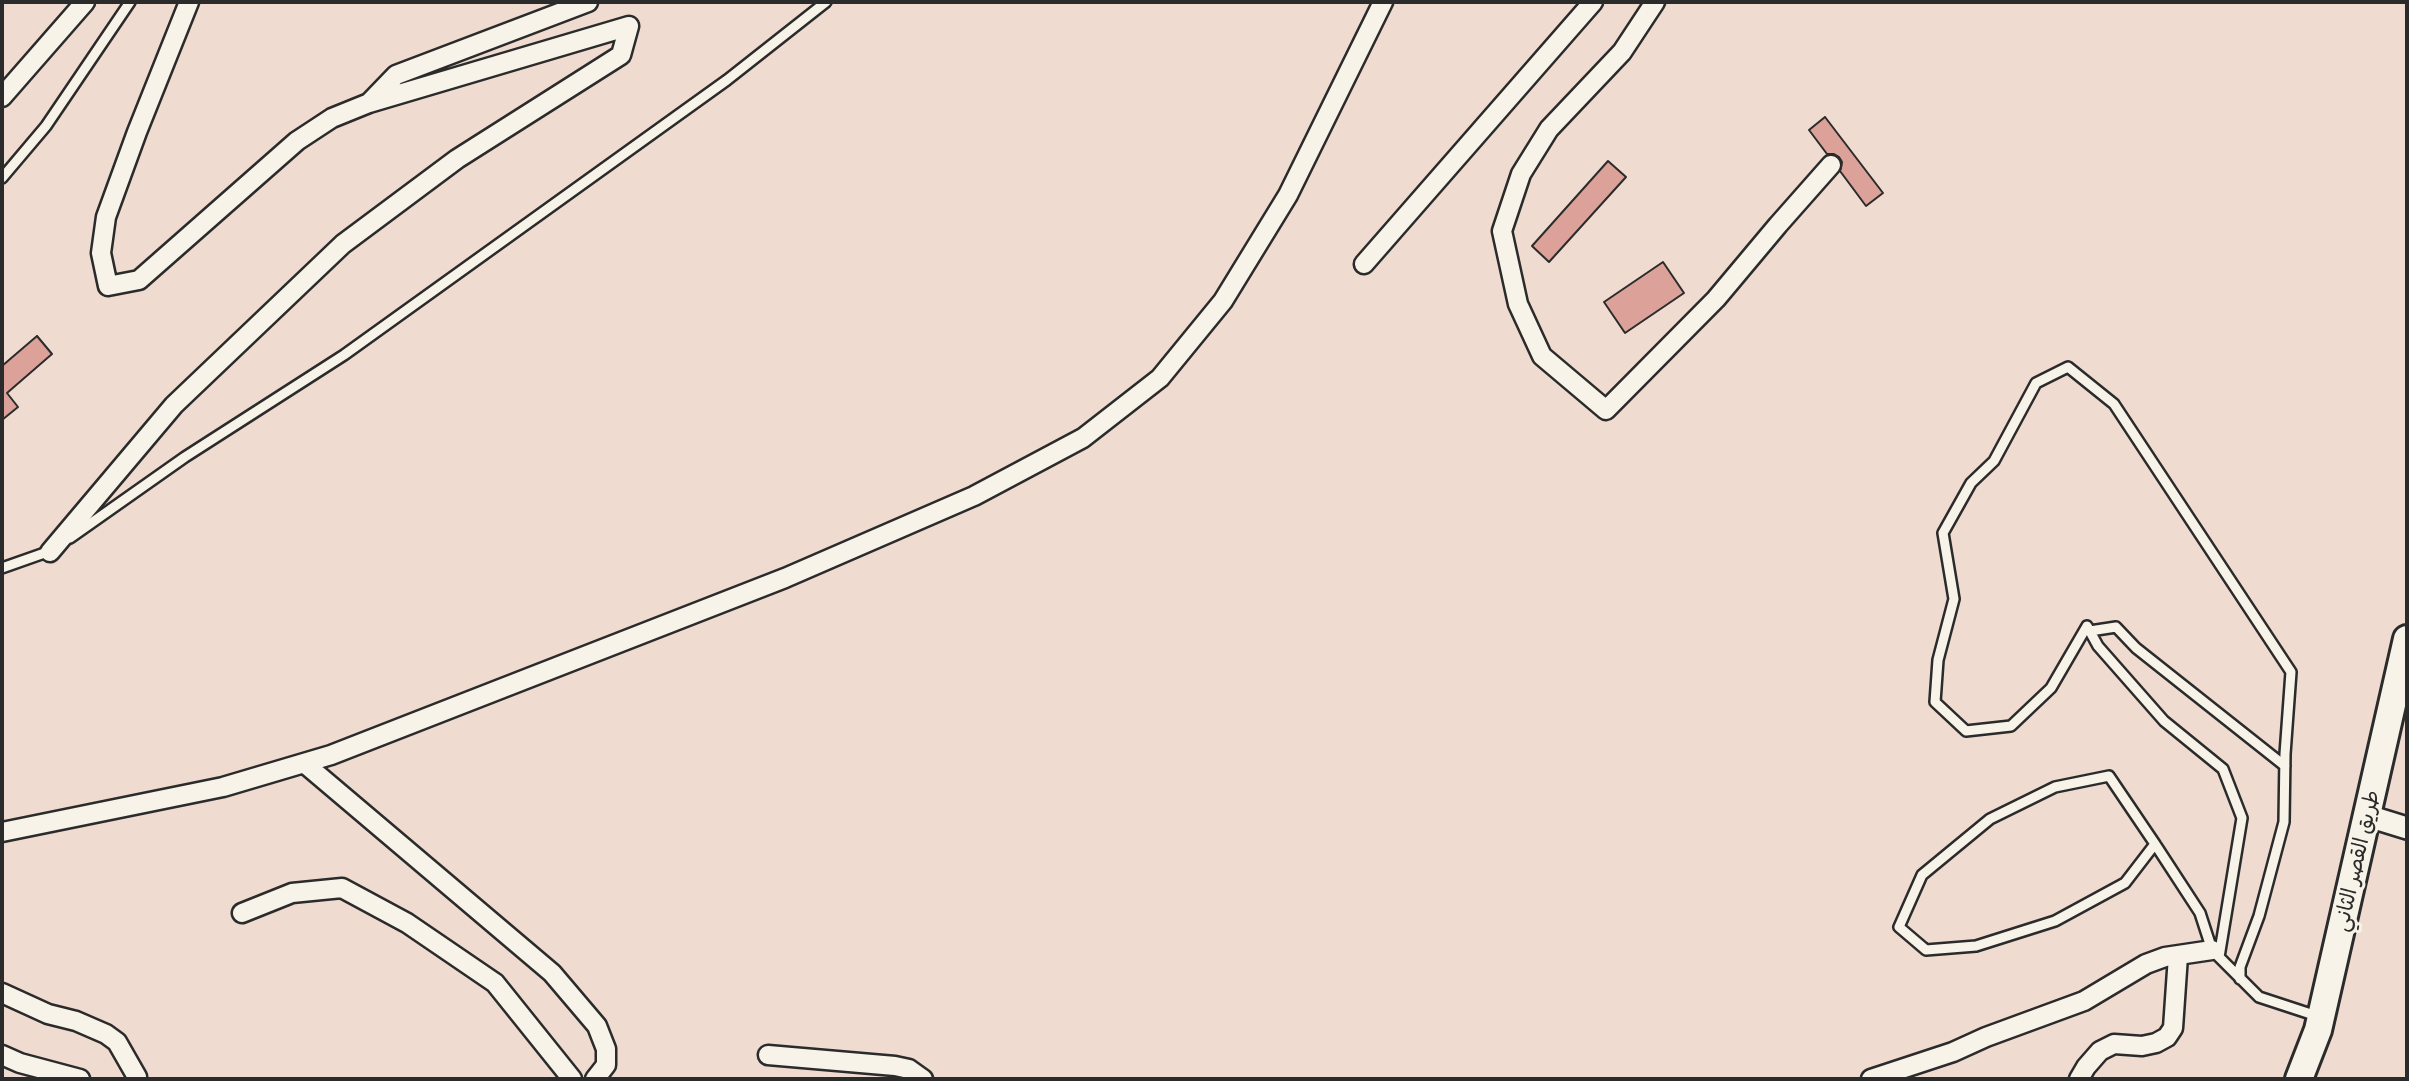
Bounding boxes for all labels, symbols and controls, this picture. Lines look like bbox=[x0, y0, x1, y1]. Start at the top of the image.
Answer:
street label: طريق القصر الثاني bbox=[2329, 788, 2387, 934]

